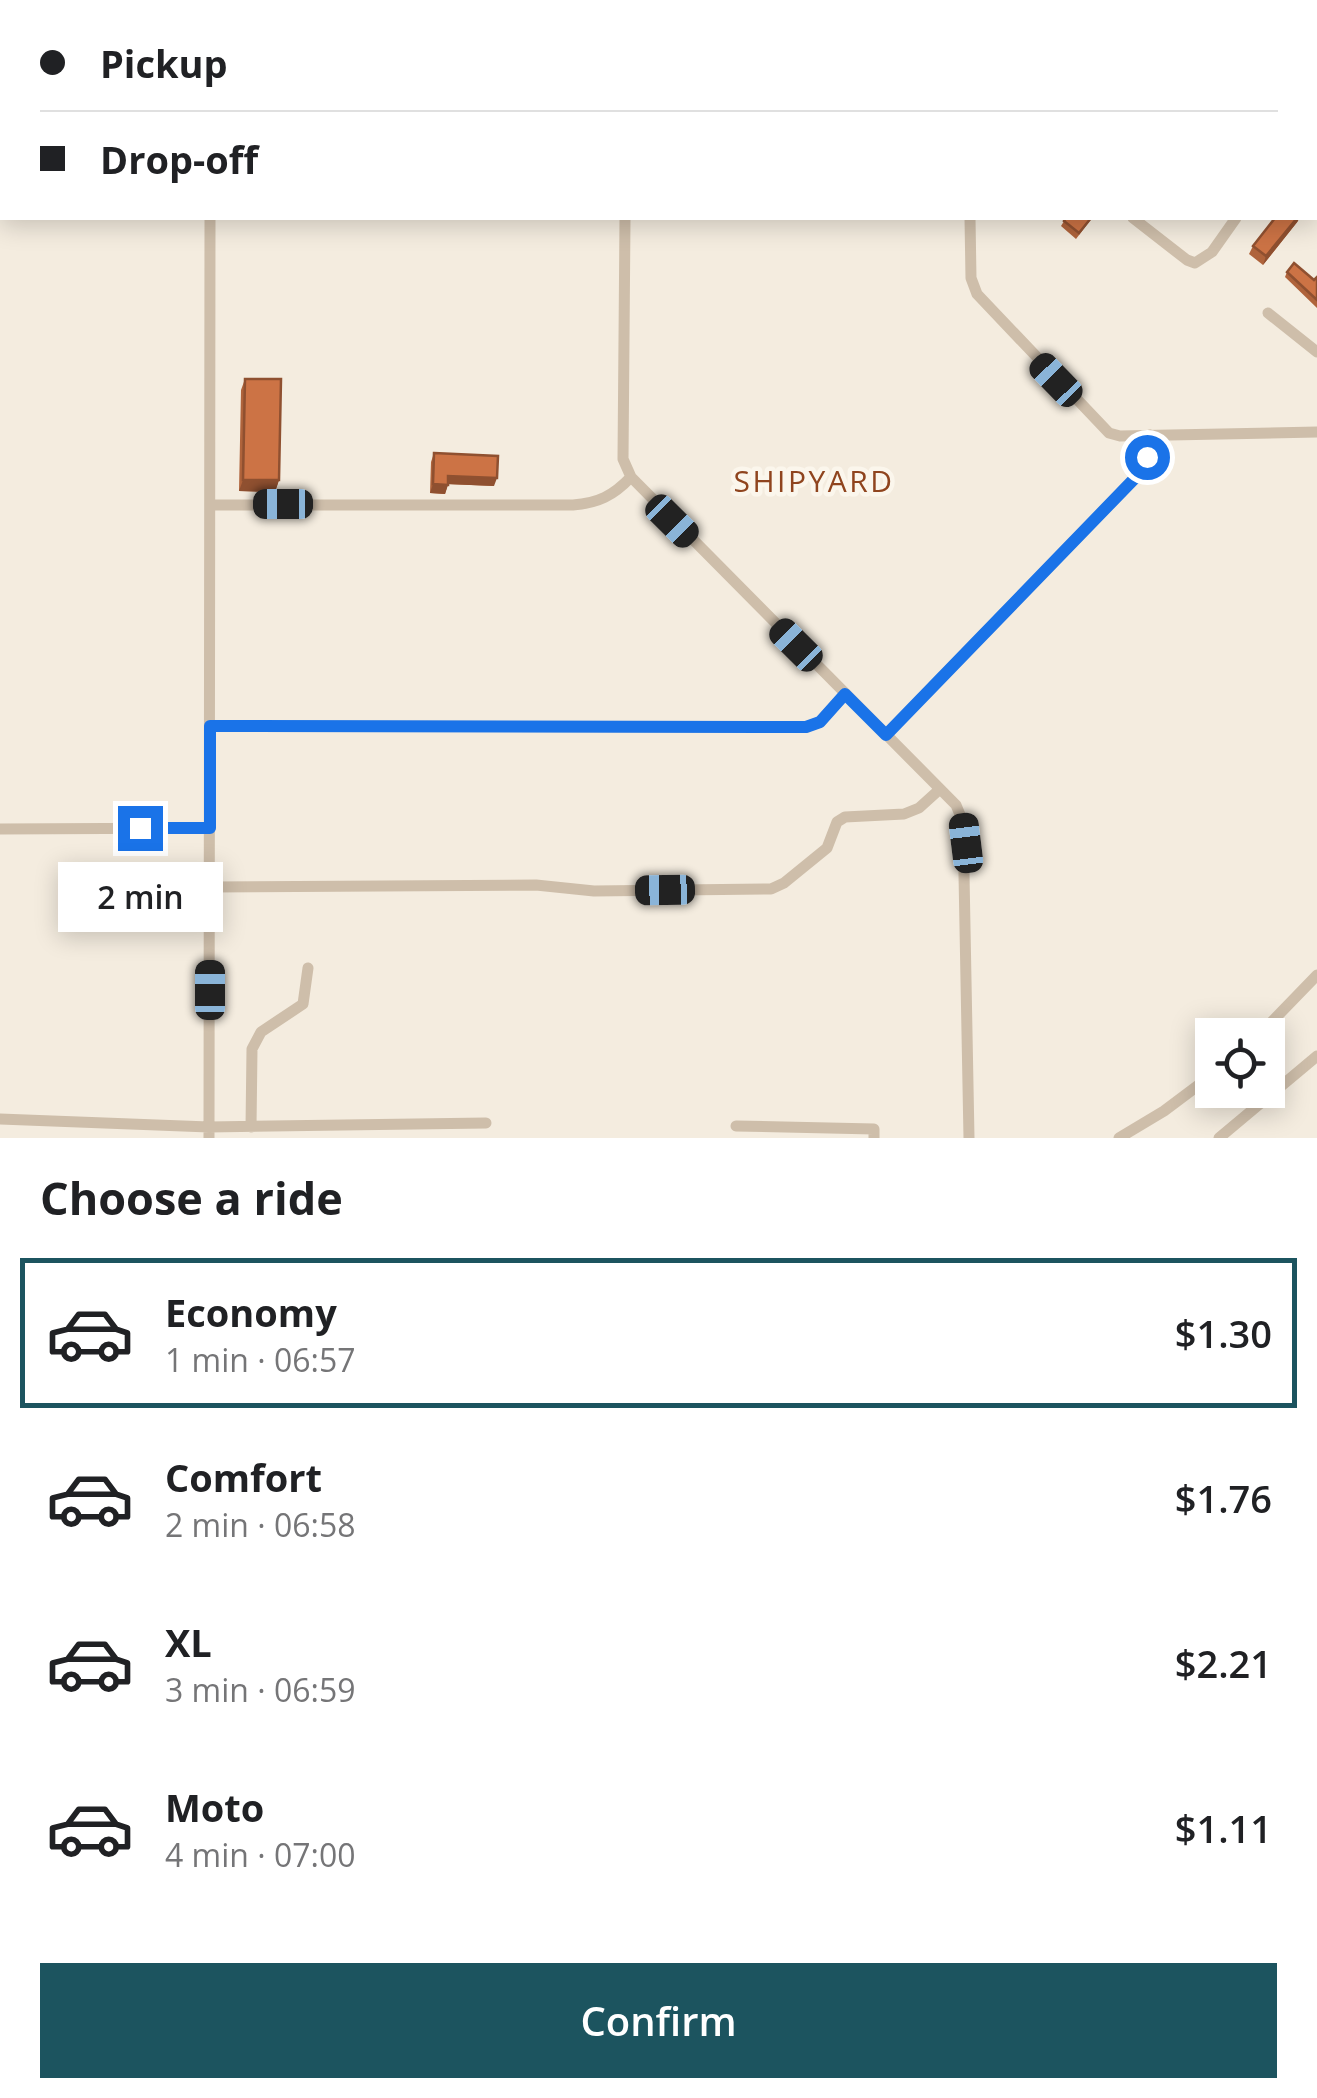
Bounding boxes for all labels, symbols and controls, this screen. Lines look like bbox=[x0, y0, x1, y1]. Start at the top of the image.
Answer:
text: Pickup bbox=[100, 37, 228, 89]
text: Drop-off bbox=[100, 133, 258, 185]
car bbox=[1024, 348, 1088, 412]
route start bbox=[1125, 435, 1170, 480]
district label: SHIPYARD bbox=[733, 460, 895, 501]
car bbox=[253, 489, 313, 519]
car bbox=[640, 489, 704, 553]
car bbox=[764, 613, 828, 677]
route end bbox=[118, 806, 163, 851]
car bbox=[947, 811, 985, 875]
callout: 2 min bbox=[58, 863, 222, 933]
car bbox=[635, 874, 695, 906]
text: 2 min bbox=[97, 875, 184, 918]
car bbox=[195, 960, 225, 1020]
map controls bbox=[1195, 1018, 1285, 1108]
button: locate bbox=[1195, 1018, 1285, 1108]
text: Choose a ride bbox=[40, 1167, 343, 1228]
text: Economy bbox=[165, 1286, 337, 1338]
icon: car bbox=[45, 1288, 135, 1378]
text: $1.30 bbox=[1175, 1307, 1272, 1359]
text: 1 min · 06:57 bbox=[165, 1338, 356, 1381]
text: Comfort bbox=[165, 1451, 322, 1503]
icon: car bbox=[45, 1453, 135, 1543]
text: $1.76 bbox=[1175, 1472, 1272, 1524]
text: 2 min · 06:58 bbox=[165, 1503, 356, 1546]
text: XL bbox=[165, 1616, 212, 1668]
icon: car bbox=[45, 1618, 135, 1708]
text: $2.21 bbox=[1175, 1637, 1272, 1689]
text: 3 min · 06:59 bbox=[165, 1668, 356, 1711]
text: Moto bbox=[165, 1781, 264, 1833]
icon: car bbox=[45, 1783, 135, 1873]
text: $1.11 bbox=[1175, 1802, 1272, 1854]
text: 4 min · 07:00 bbox=[165, 1833, 356, 1876]
button: Confirm bbox=[40, 1963, 1277, 2078]

